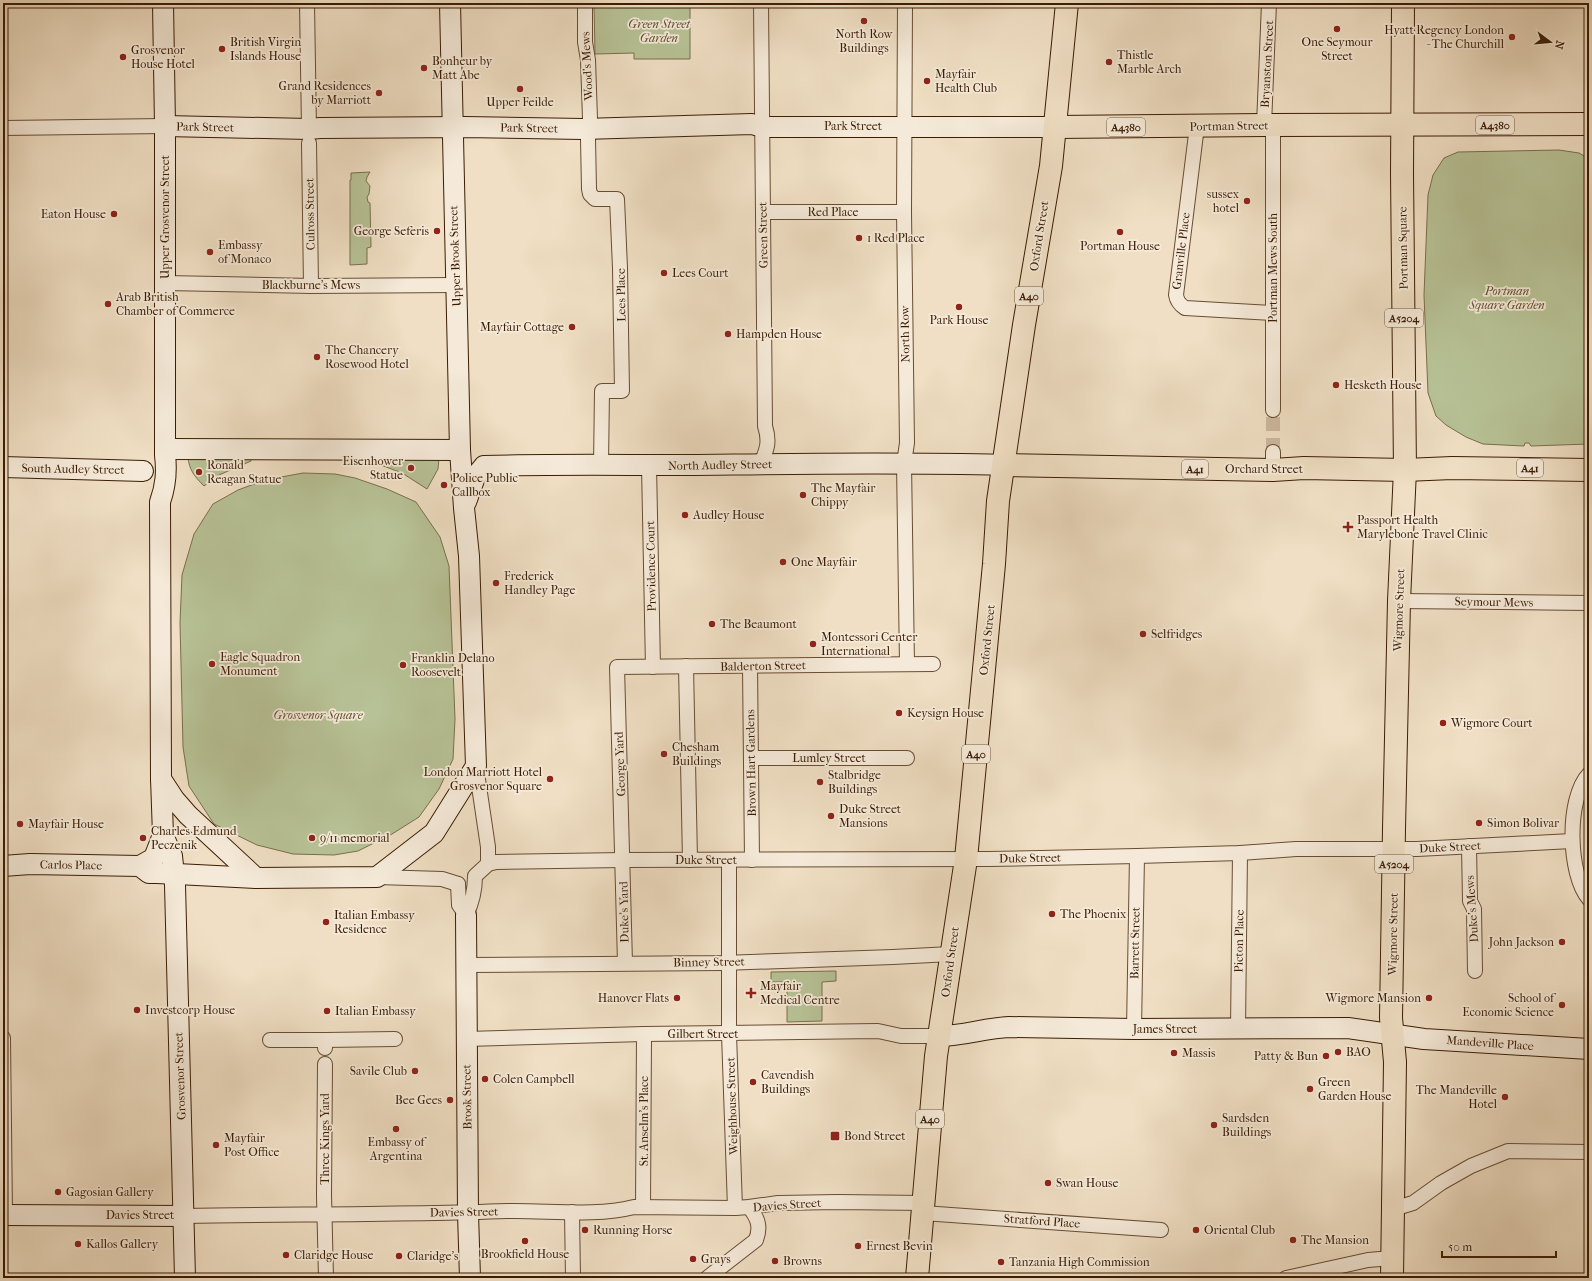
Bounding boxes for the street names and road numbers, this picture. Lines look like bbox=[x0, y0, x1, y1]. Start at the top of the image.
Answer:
street label: Bryanston Street bbox=[1258, 19, 1276, 108]
street label: Wood's Mews bbox=[578, 31, 596, 102]
road number: A4380 bbox=[1476, 116, 1514, 134]
road number: A4380 bbox=[1107, 118, 1145, 136]
street label: Portman Street bbox=[1189, 118, 1269, 134]
street label: Park Street bbox=[176, 119, 235, 135]
street label: Park Street bbox=[824, 119, 883, 133]
street label: Park Street bbox=[500, 120, 559, 136]
street label: Upper Grosvenor Street bbox=[158, 154, 172, 279]
street label: Culross Street bbox=[302, 177, 318, 250]
street label: Oxford Street bbox=[1027, 199, 1052, 272]
street label: Green Street bbox=[755, 201, 771, 268]
street label: Upper Brook Street bbox=[446, 204, 464, 307]
street label: Red Place bbox=[808, 205, 859, 219]
street label: Portman Square bbox=[1395, 206, 1411, 290]
street label: Granville Place bbox=[1169, 211, 1193, 290]
street label: Portman Mews South bbox=[1266, 213, 1280, 323]
street label: Lees Place bbox=[614, 268, 628, 322]
street label: Blackburne's Mews bbox=[262, 278, 361, 292]
road number: A40 bbox=[1015, 287, 1043, 305]
street label: North Row bbox=[897, 304, 912, 363]
road number: A5204 bbox=[1385, 309, 1423, 327]
street label: North Audley Street bbox=[668, 457, 773, 473]
road number: A41 bbox=[1517, 459, 1543, 477]
road number: A41 bbox=[1182, 460, 1208, 478]
street label: South Audley Street bbox=[21, 461, 125, 477]
street label: Orchard Street bbox=[1225, 462, 1304, 476]
street label: Providence Court bbox=[643, 520, 659, 612]
street label: Wigmore Street bbox=[1391, 568, 1407, 653]
street label: Seymour Mews bbox=[1455, 594, 1534, 610]
street label: Oxford Street bbox=[976, 603, 998, 676]
street label: Balderton Street bbox=[720, 658, 807, 674]
street label: Brown Hart Gardens bbox=[743, 709, 759, 817]
street label: George Yard bbox=[612, 731, 628, 797]
road number: A40 bbox=[962, 745, 990, 763]
street label: Lumley Street bbox=[792, 751, 867, 765]
street label: Duke Street bbox=[1419, 838, 1482, 856]
street label: Duke Street bbox=[999, 850, 1062, 866]
street label: Duke Street bbox=[675, 853, 738, 867]
road number: A5204 bbox=[1375, 855, 1413, 873]
street label: Carlos Place bbox=[40, 857, 102, 873]
street label: Duke's Mews bbox=[1463, 874, 1481, 943]
street label: Duke's Yard bbox=[616, 881, 632, 943]
street label: Wigmore Street bbox=[1385, 892, 1401, 977]
street label: Barrett Street bbox=[1127, 906, 1143, 979]
street label: Picton Place bbox=[1231, 909, 1247, 973]
street label: Oxford Street bbox=[938, 925, 962, 998]
street label: Binney Street bbox=[673, 954, 746, 970]
street label: James Street bbox=[1132, 1022, 1198, 1036]
street label: Gilbert Street bbox=[667, 1027, 739, 1041]
street label: Grosvenor Street bbox=[171, 1031, 189, 1120]
street label: Mandeville Place bbox=[1446, 1033, 1534, 1053]
street label: Weighhouse Street bbox=[723, 1056, 741, 1156]
street label: Brook Street bbox=[459, 1063, 475, 1130]
street label: St. Anselm's Place bbox=[637, 1076, 651, 1166]
street label: Three Kings Yard bbox=[318, 1093, 332, 1185]
road number: A40 bbox=[916, 1110, 944, 1128]
street label: Davies Street bbox=[752, 1196, 822, 1214]
street label: Davies Street bbox=[430, 1204, 499, 1220]
street label: Davies Street bbox=[106, 1208, 175, 1222]
street label: Stratford Place bbox=[1003, 1211, 1081, 1231]

